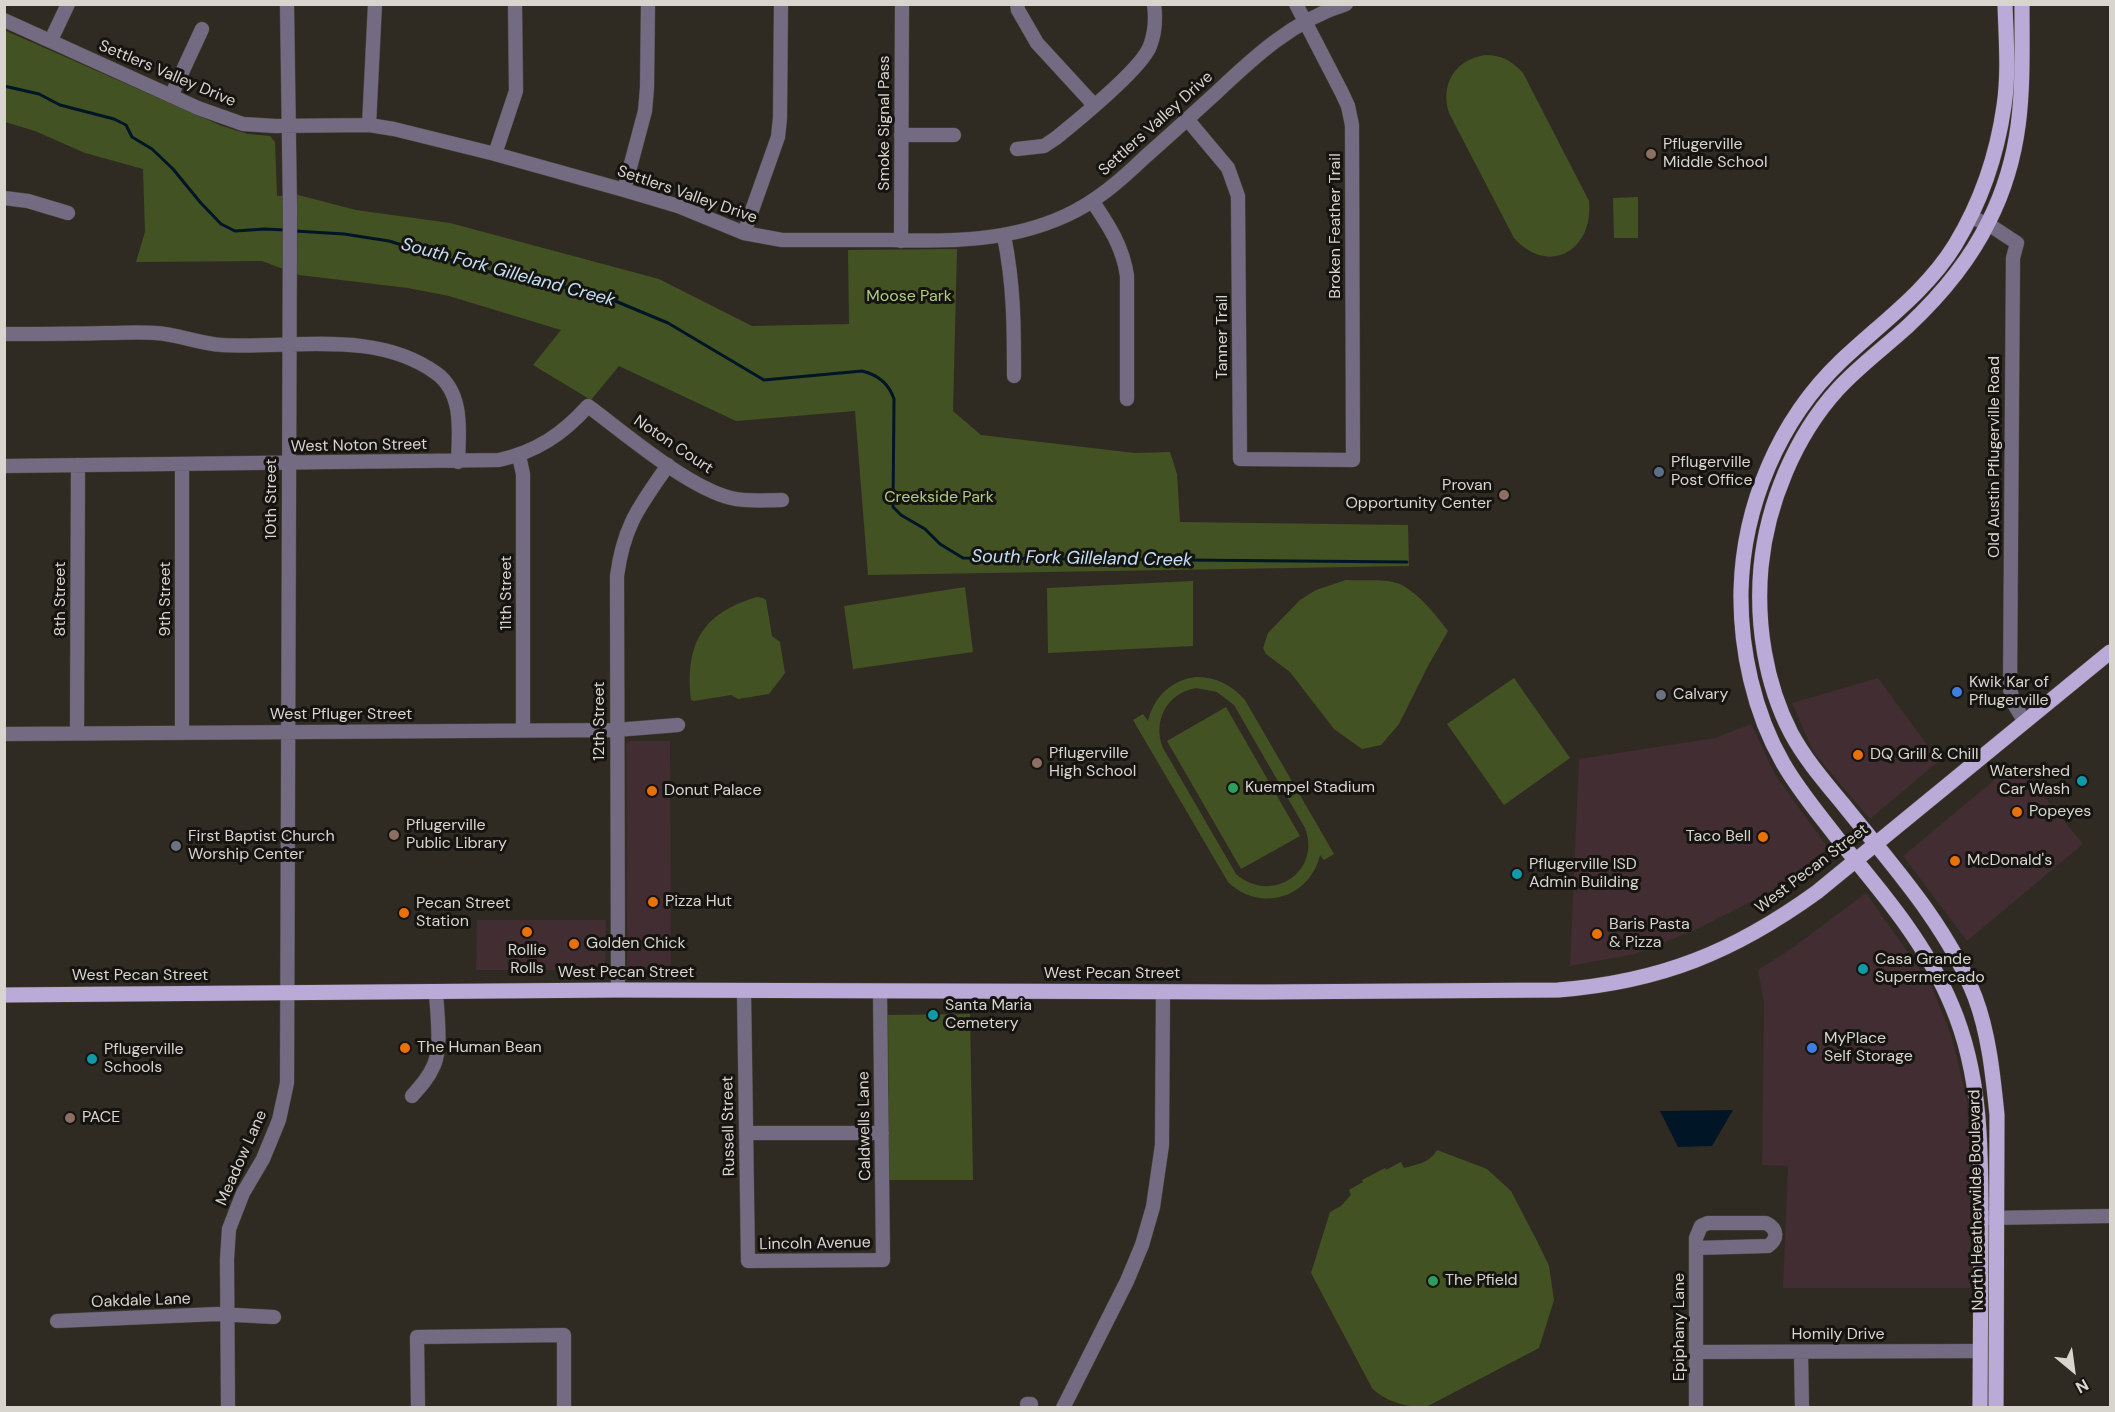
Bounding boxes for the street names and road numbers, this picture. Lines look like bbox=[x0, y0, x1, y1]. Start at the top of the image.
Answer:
street label: Settlers Valley Drive bbox=[96, 36, 238, 112]
street label: Smoke Signal Pass bbox=[875, 55, 895, 191]
street label: Settlers Valley Drive bbox=[1095, 68, 1217, 180]
street label: Broken Feather Trail bbox=[1326, 153, 1346, 299]
street label: Settlers Valley Drive bbox=[614, 162, 760, 228]
street label: Tanner Trail bbox=[1213, 295, 1233, 379]
street label: Old Austin Pflugerville Road bbox=[1985, 356, 2005, 558]
street label: Noton Court bbox=[630, 411, 716, 479]
street label: West Noton Street bbox=[291, 435, 427, 457]
street label: 10th Street bbox=[262, 458, 282, 540]
street label: 11th Street bbox=[497, 555, 517, 631]
street label: 9th Street bbox=[156, 561, 176, 637]
street label: 8th Street bbox=[51, 562, 71, 636]
street label: 12th Street bbox=[590, 681, 610, 761]
street label: West Pfluger Street bbox=[270, 705, 412, 725]
street label: West Pecan Street bbox=[1752, 820, 1872, 918]
street label: West Pecan Street bbox=[558, 963, 694, 983]
street label: West Pecan Street bbox=[1044, 964, 1180, 984]
street label: West Pecan Street bbox=[72, 966, 208, 986]
street label: Caldwells Lane bbox=[854, 1071, 876, 1181]
street label: Russell Street bbox=[719, 1076, 739, 1176]
street label: North Heatherwilde Boulevard bbox=[1965, 1089, 1989, 1311]
street label: Meadow Lane bbox=[212, 1107, 272, 1209]
street label: Lincoln Avenue bbox=[759, 1233, 871, 1255]
street label: Epiphany Lane bbox=[1670, 1273, 1690, 1381]
street label: Oakdale Lane bbox=[91, 1290, 191, 1312]
street label: Homily Drive bbox=[1791, 1325, 1885, 1345]

